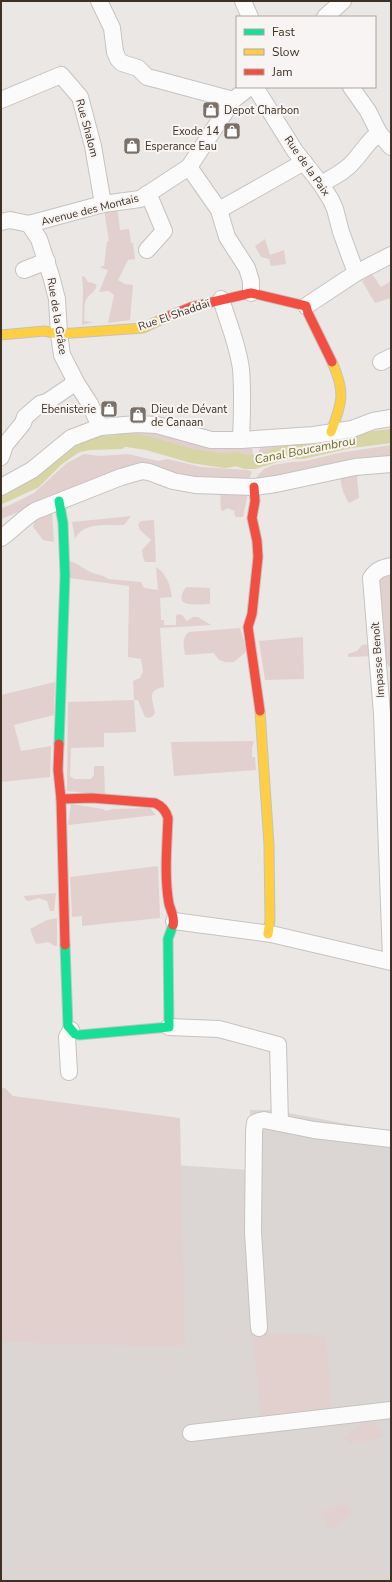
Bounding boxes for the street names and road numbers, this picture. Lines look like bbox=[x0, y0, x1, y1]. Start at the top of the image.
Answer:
street label: Rue Shalom bbox=[72, 97, 102, 159]
street label: Rue de la Paix bbox=[281, 133, 333, 199]
street label: Avenue des Montais bbox=[40, 191, 140, 229]
street label: Rue de la Grâce bbox=[44, 276, 71, 356]
street label: Rue El Shaddaï bbox=[136, 296, 212, 334]
street label: Impasse Benoît bbox=[368, 622, 388, 698]

